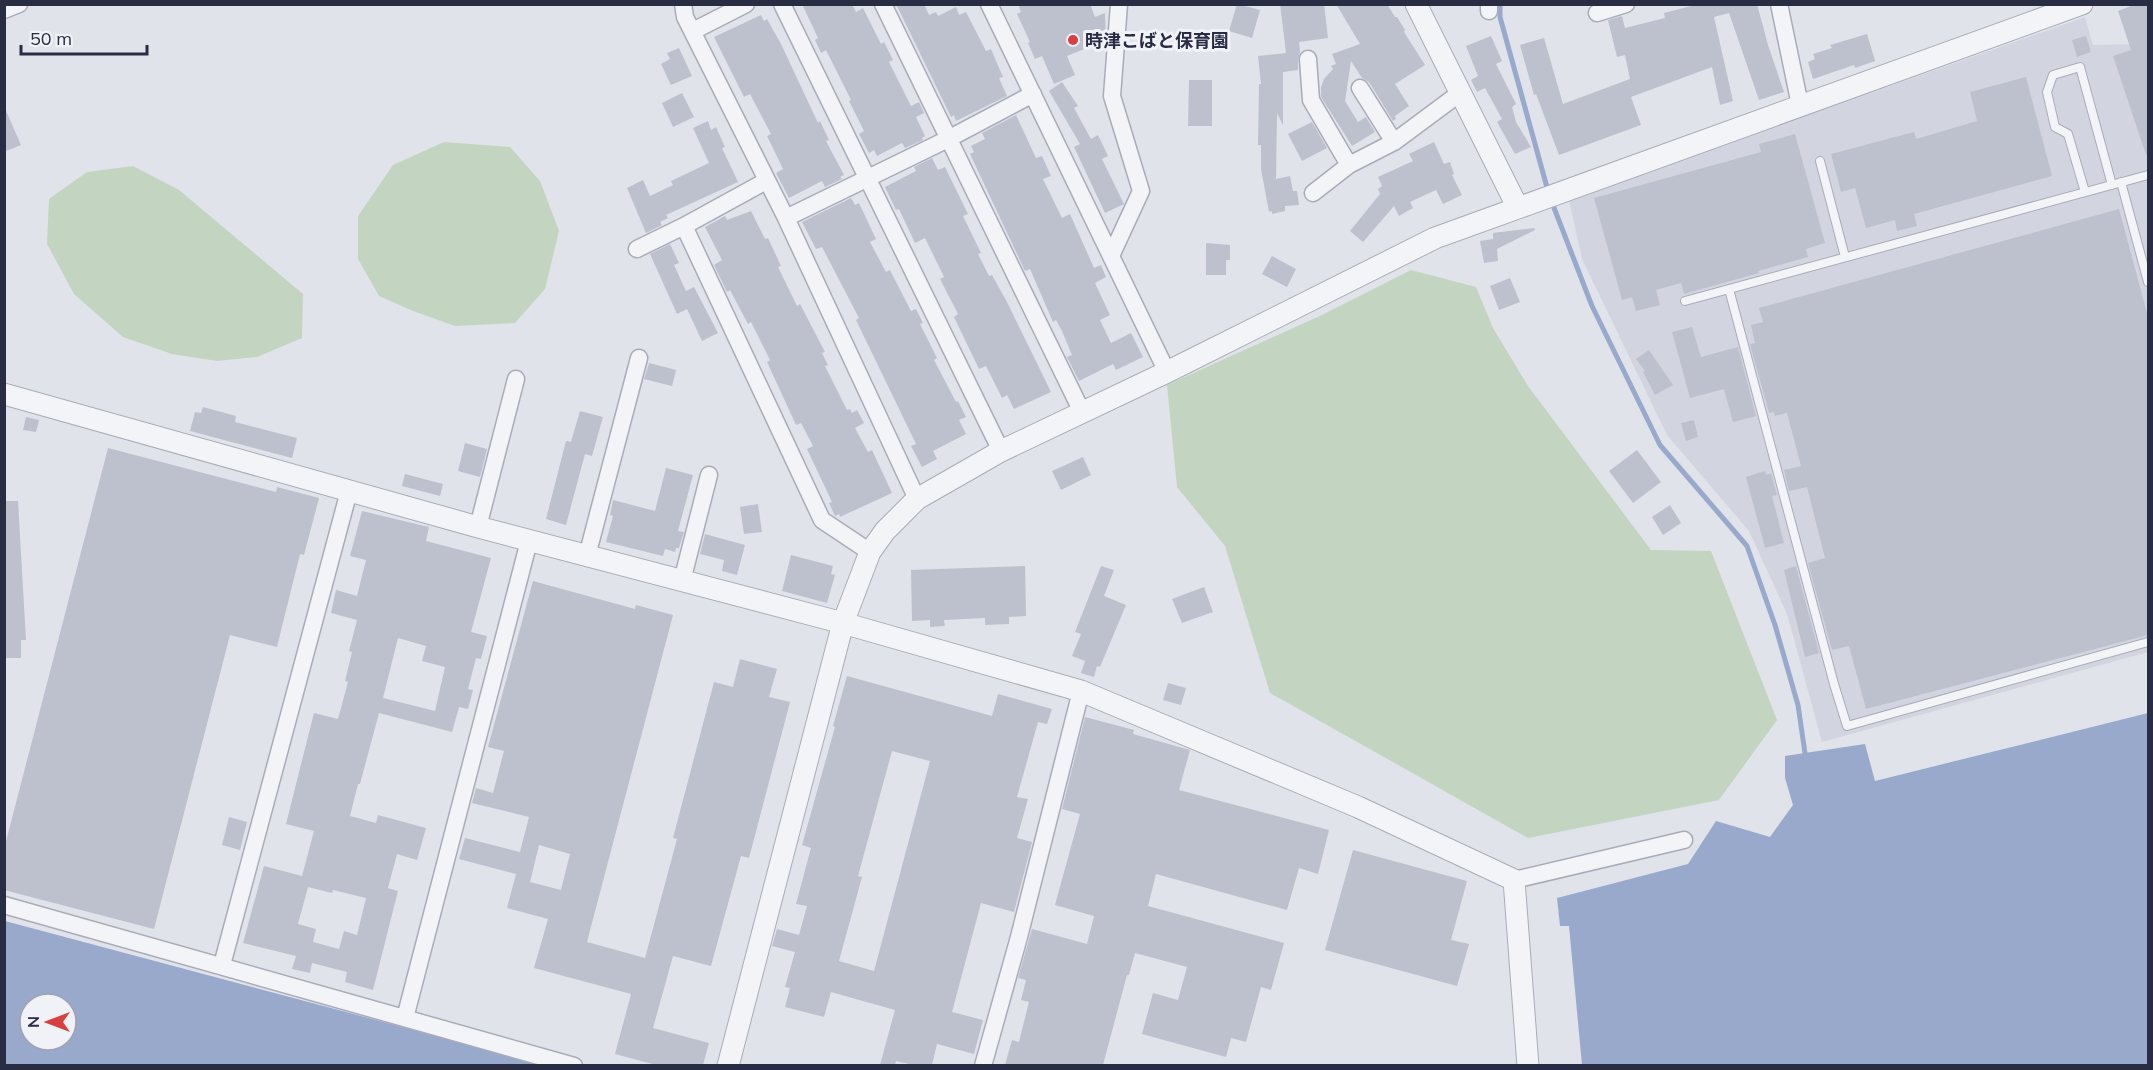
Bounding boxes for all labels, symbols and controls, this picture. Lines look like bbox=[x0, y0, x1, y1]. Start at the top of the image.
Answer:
scale bar bbox=[21, 18, 147, 56]
text: 50 m bbox=[30, 27, 72, 50]
place label: 時津こばと保育園 bbox=[1085, 29, 1229, 52]
marker: 時津こばと保育園 bbox=[1066, 33, 1080, 47]
north arrow bbox=[18, 992, 78, 1052]
text: N bbox=[23, 1016, 43, 1028]

